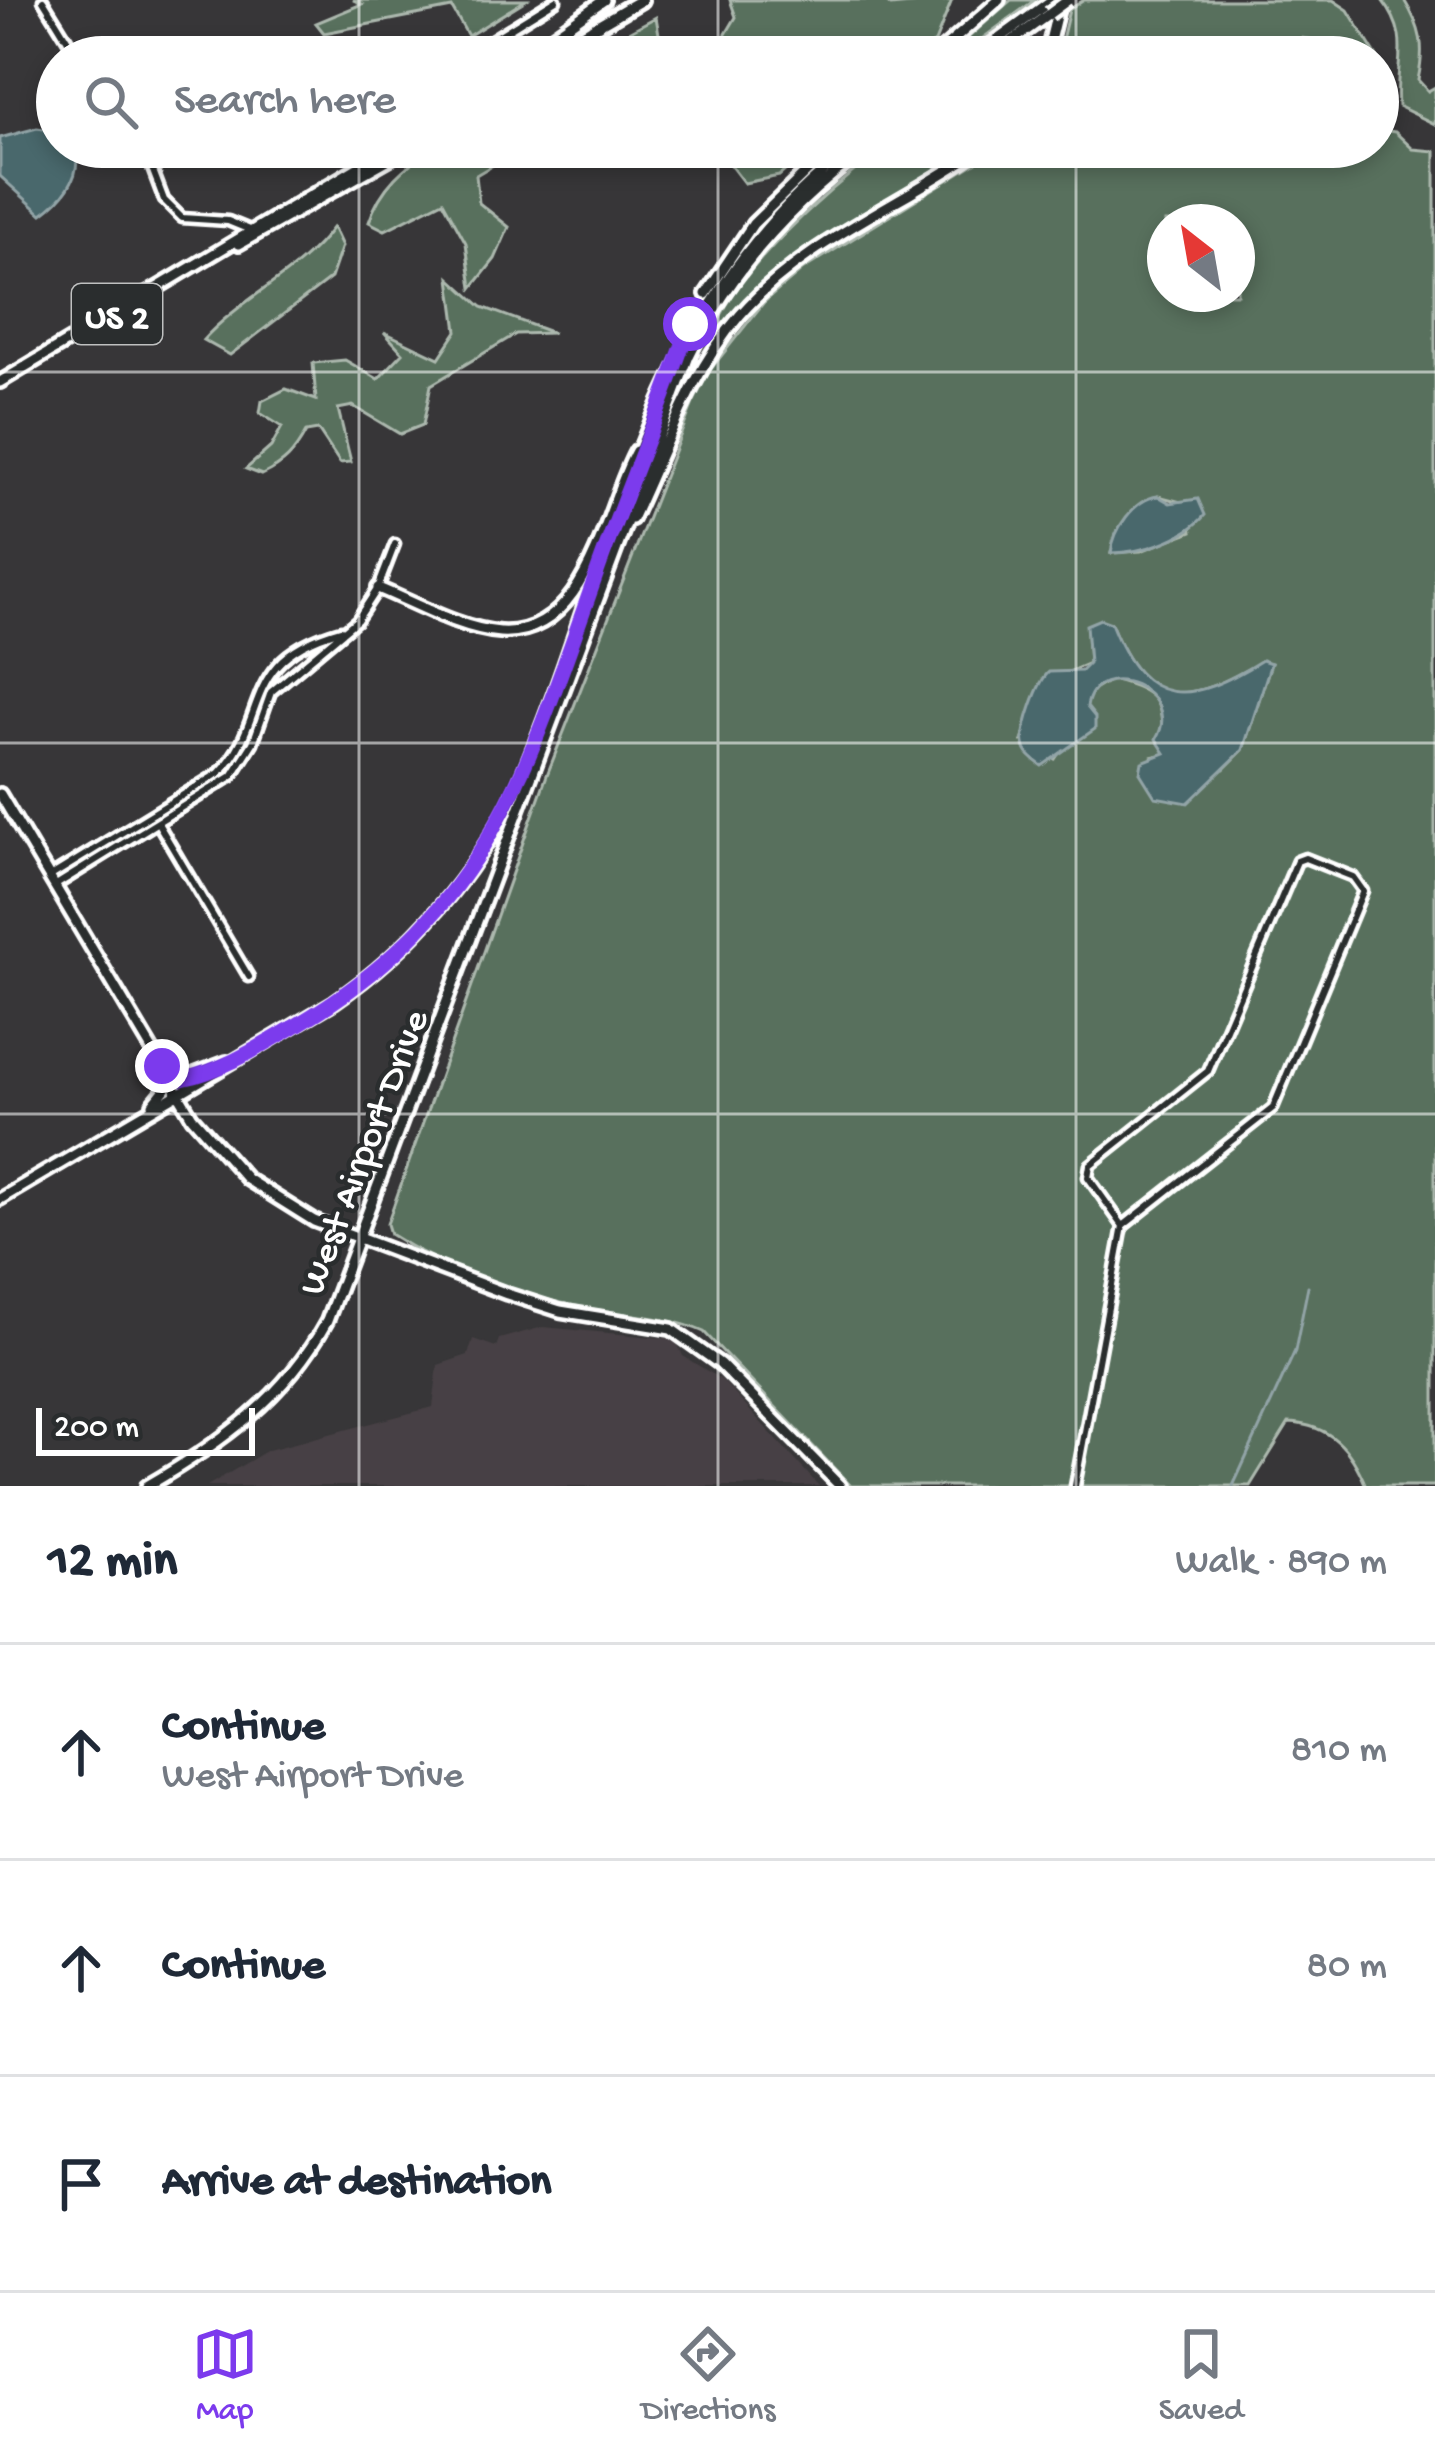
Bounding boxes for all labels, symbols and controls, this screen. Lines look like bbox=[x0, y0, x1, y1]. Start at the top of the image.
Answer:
search box bbox=[36, 36, 1399, 168]
icon: search bbox=[78, 69, 144, 135]
text: Search here bbox=[174, 76, 396, 129]
north arrow bbox=[1147, 204, 1255, 312]
road number: US 2 bbox=[72, 284, 162, 344]
route start bbox=[663, 297, 717, 351]
street label: West Airport Drive bbox=[291, 1004, 442, 1302]
route end bbox=[135, 1039, 189, 1093]
scale bar bbox=[36, 1402, 255, 1455]
text: 200 m bbox=[54, 1410, 139, 1448]
text: 12 min bbox=[48, 1534, 177, 1594]
text: Walk · 890 m bbox=[1176, 1541, 1387, 1587]
text: Continue bbox=[162, 1702, 325, 1755]
icon: ahead bbox=[48, 1719, 114, 1785]
text: 810 m bbox=[1291, 1729, 1387, 1775]
text: West Airport Drive bbox=[162, 1755, 463, 1801]
icon: ahead bbox=[48, 1935, 114, 2001]
text: Continue bbox=[162, 1941, 325, 1994]
text: 80 m bbox=[1307, 1945, 1387, 1991]
icon: arrive bbox=[48, 2151, 114, 2217]
text: Arrive at destination bbox=[162, 2157, 551, 2210]
tab: Map bbox=[192, 2321, 258, 2431]
tab: Directions bbox=[641, 2321, 775, 2431]
tab: Saved bbox=[1159, 2321, 1243, 2431]

